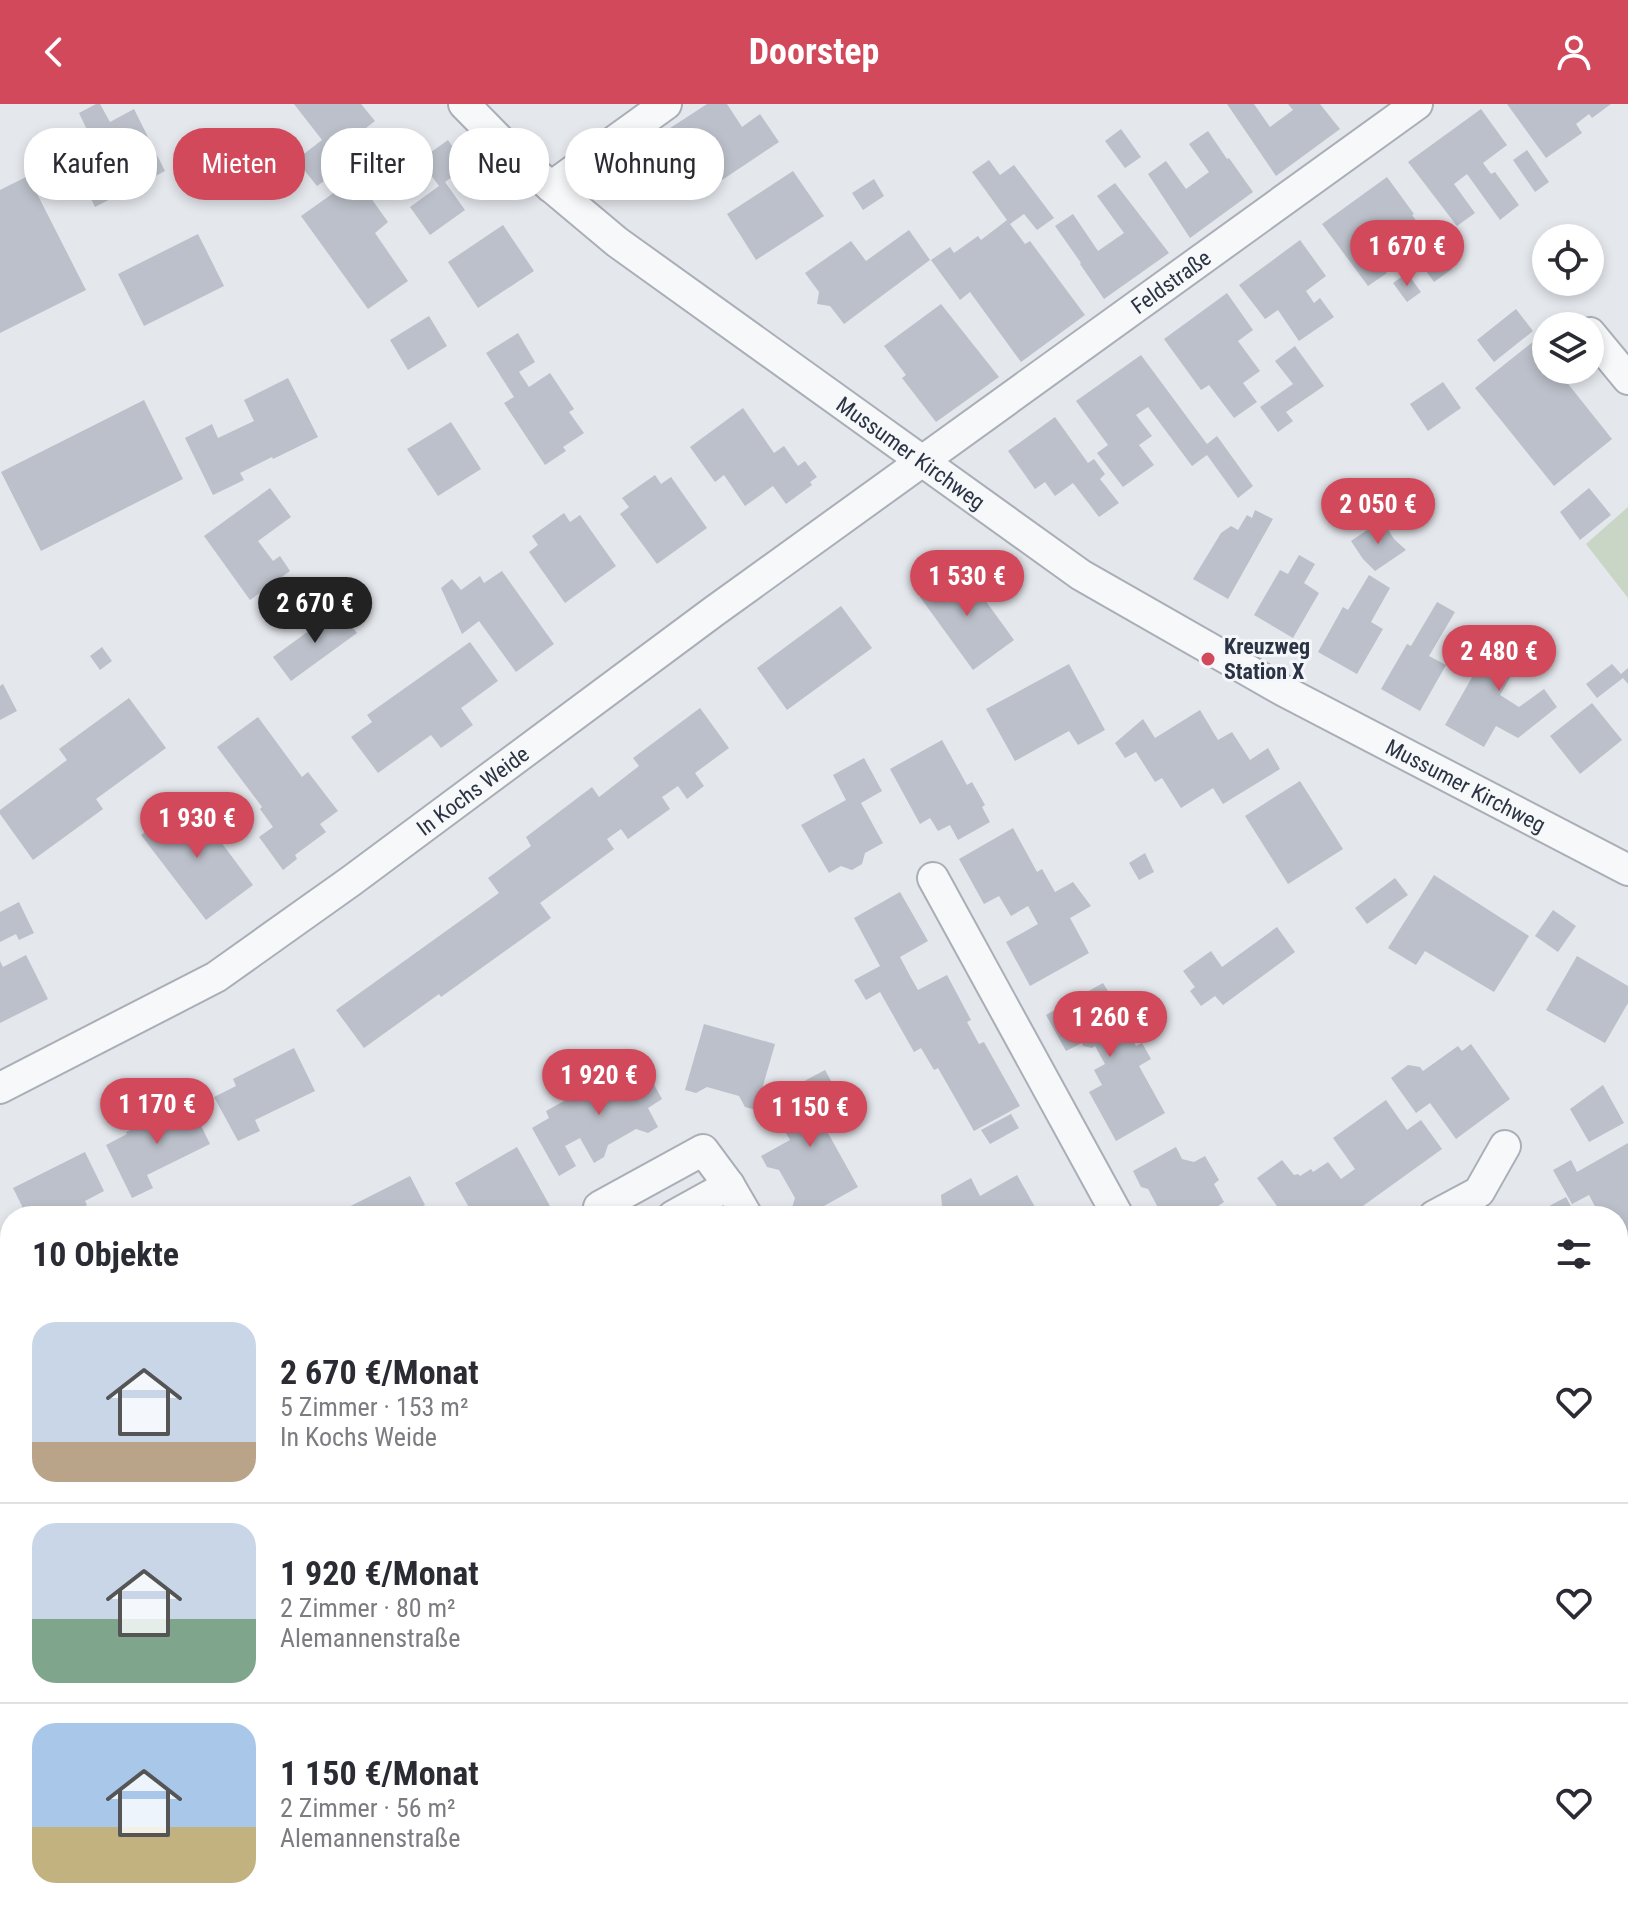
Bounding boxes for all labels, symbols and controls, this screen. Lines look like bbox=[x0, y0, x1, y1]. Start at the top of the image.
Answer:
icon: back bbox=[32, 30, 76, 74]
icon: person bbox=[1552, 30, 1596, 74]
text: Doorstep bbox=[749, 31, 879, 73]
chip: Kaufen bbox=[24, 128, 157, 200]
chip: Mieten bbox=[173, 128, 305, 200]
chip: Filter bbox=[321, 128, 433, 200]
chip: Neu bbox=[449, 128, 549, 200]
chip: Wohnung bbox=[565, 128, 724, 200]
pin: 1 670 € bbox=[1333, 220, 1481, 288]
map controls bbox=[1532, 224, 1604, 384]
button: locate bbox=[1532, 224, 1604, 296]
text: 1 670 € bbox=[1368, 231, 1446, 261]
street label: Feldstraße bbox=[1126, 245, 1216, 319]
button: layers bbox=[1532, 312, 1604, 384]
street label: Mussumer Kirchweg bbox=[832, 392, 990, 515]
pin: 2 050 € bbox=[1304, 478, 1452, 546]
text: 2 050 € bbox=[1339, 489, 1417, 519]
pin: 1 530 € bbox=[893, 550, 1041, 618]
text: 1 530 € bbox=[928, 561, 1006, 591]
pin: 2 670 € bbox=[241, 577, 389, 645]
text: 2 670 € bbox=[276, 588, 354, 618]
pin: 2 480 € bbox=[1425, 625, 1573, 693]
place label: Kreuzweg Station X bbox=[1224, 634, 1310, 684]
text: 2 480 € bbox=[1460, 636, 1538, 666]
marker: Kreuzweg Station X bbox=[1199, 650, 1217, 668]
street label: Mussumer Kirchweg bbox=[1381, 734, 1550, 838]
street label: In Kochs Weide bbox=[412, 741, 534, 841]
pin: 1 930 € bbox=[123, 792, 271, 860]
text: 1 930 € bbox=[158, 803, 236, 833]
pin: 1 260 € bbox=[1036, 991, 1184, 1059]
text: 1 260 € bbox=[1071, 1002, 1149, 1032]
pin: 1 920 € bbox=[525, 1049, 673, 1117]
text: 1 920 € bbox=[560, 1060, 638, 1090]
pin: 1 170 € bbox=[83, 1078, 231, 1146]
pin: 1 150 € bbox=[736, 1081, 884, 1149]
text: 1 170 € bbox=[118, 1089, 196, 1119]
text: 1 150 € bbox=[771, 1092, 849, 1122]
icon: filters bbox=[1552, 1232, 1596, 1276]
text: 10 Objekte bbox=[32, 1234, 179, 1274]
text: 2 670 €/Monat bbox=[280, 1352, 479, 1392]
icon: home bbox=[96, 1354, 192, 1450]
icon: heart bbox=[1552, 1380, 1596, 1424]
text: 5 Zimmer · 153 m² bbox=[280, 1392, 469, 1422]
text: In Kochs Weide bbox=[280, 1422, 437, 1452]
text: 1 920 €/Monat bbox=[280, 1553, 479, 1593]
icon: home bbox=[96, 1555, 192, 1651]
icon: heart bbox=[1552, 1581, 1596, 1625]
text: 2 Zimmer · 80 m² bbox=[280, 1593, 456, 1623]
text: Alemannenstraße bbox=[280, 1623, 460, 1653]
text: 1 150 €/Monat bbox=[280, 1753, 479, 1793]
icon: home bbox=[96, 1755, 192, 1851]
icon: heart bbox=[1552, 1781, 1596, 1825]
text: 2 Zimmer · 56 m² bbox=[280, 1793, 456, 1823]
text: Alemannenstraße bbox=[280, 1823, 460, 1853]

